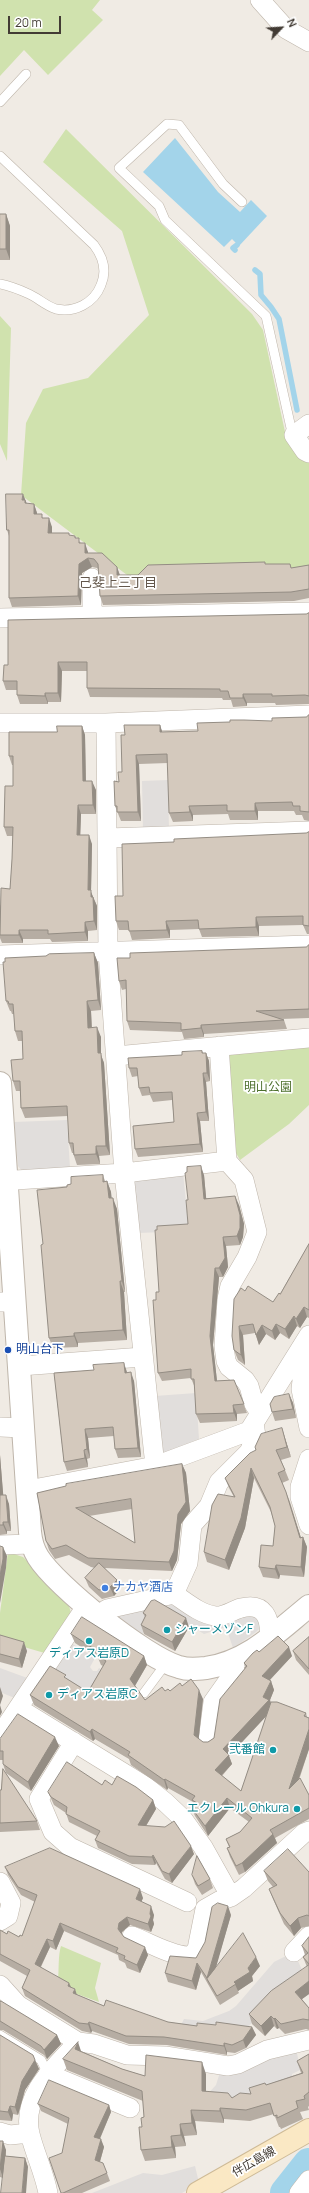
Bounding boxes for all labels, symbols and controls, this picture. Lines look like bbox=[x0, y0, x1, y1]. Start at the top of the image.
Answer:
scale bar bbox=[10, 8, 63, 34]
north arrow bbox=[261, 8, 301, 48]
text: 20 m bbox=[15, 14, 42, 31]
text: N bbox=[284, 16, 301, 29]
district label: 己斐上三丁目 bbox=[79, 575, 157, 591]
park label: 明山公園 bbox=[244, 1081, 292, 1095]
place label: 明山台下 bbox=[16, 1343, 64, 1357]
marker: 明山台下 bbox=[3, 1345, 13, 1355]
place label: ナカヤ酒店 bbox=[113, 1581, 173, 1595]
marker: ナカヤ酒店 bbox=[100, 1583, 110, 1593]
place label: シャーメゾンF bbox=[175, 1623, 253, 1637]
marker: シャーメゾンF bbox=[162, 1625, 172, 1635]
marker: ディアス岩原D bbox=[84, 1636, 94, 1646]
place label: ディアス岩原D bbox=[49, 1647, 129, 1661]
place label: ディアス岩原C bbox=[57, 1688, 138, 1702]
marker: ディアス岩原C bbox=[44, 1690, 54, 1700]
place label: 弐番館 bbox=[229, 1743, 265, 1757]
marker: 弐番館 bbox=[268, 1745, 278, 1755]
place label: エクレール Ohkura bbox=[187, 1802, 289, 1816]
marker: エクレール Ohkura bbox=[292, 1804, 302, 1814]
street label: 伴広島線 bbox=[230, 2144, 278, 2180]

